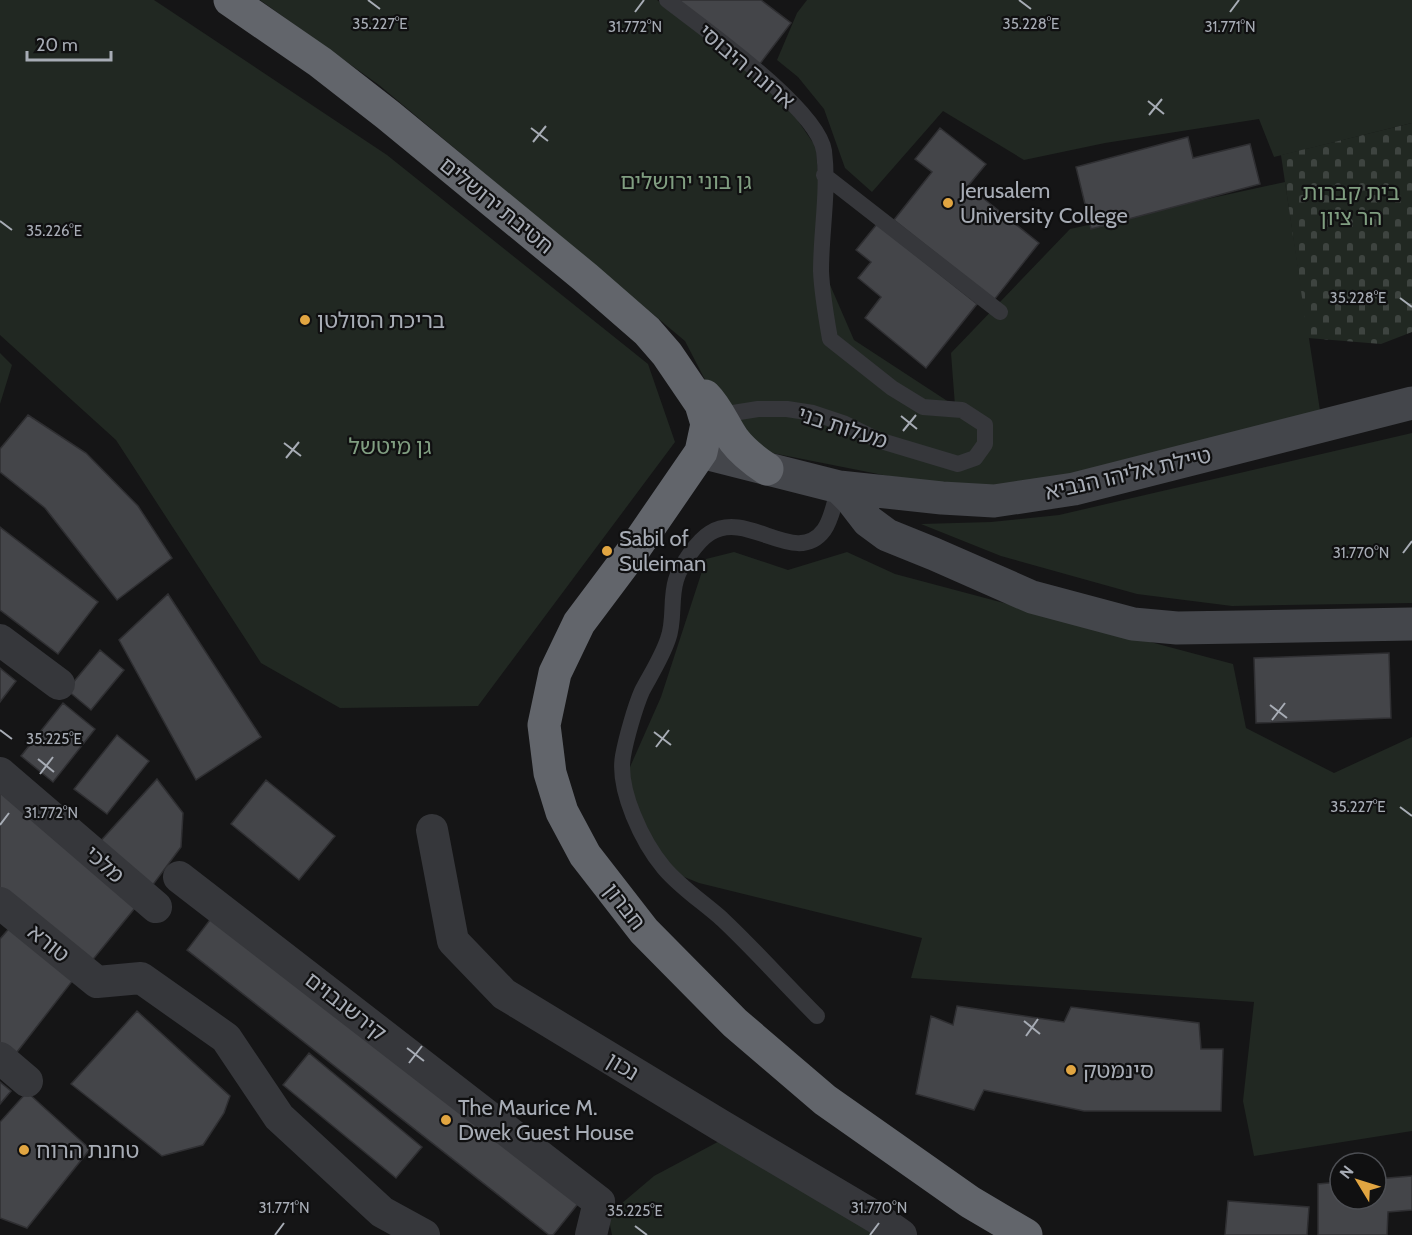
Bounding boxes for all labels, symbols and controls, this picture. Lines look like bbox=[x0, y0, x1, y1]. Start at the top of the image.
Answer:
text: 35.227°E bbox=[352, 15, 408, 33]
text: 35.228°E bbox=[1003, 15, 1059, 33]
text: 31.772°N bbox=[608, 18, 662, 36]
street label: ארונה היבוסי bbox=[693, 18, 800, 115]
text: 31.771°N bbox=[1204, 18, 1256, 36]
scale bar bbox=[27, 24, 111, 62]
text: 20 m bbox=[36, 34, 78, 56]
street label: חטיבת ירושלים bbox=[434, 151, 559, 260]
park label: גן בוני ירושלים bbox=[620, 168, 752, 195]
place label: Jerusalem University College bbox=[959, 177, 1128, 229]
park label: בית קברות הר ציון bbox=[1302, 179, 1400, 231]
marker: Jerusalem University College bbox=[941, 196, 955, 210]
text: 35.226°E bbox=[26, 222, 82, 240]
text: 35.228°E bbox=[1330, 289, 1386, 307]
place label: בריכת הסולטן bbox=[317, 307, 445, 334]
marker: בריכת הסולטן bbox=[298, 313, 312, 327]
street label: מעלות בני bbox=[795, 400, 891, 455]
park label: גן מיטשל bbox=[349, 433, 431, 460]
street label: טיילת אליהו הנביא bbox=[1042, 441, 1214, 506]
place label: Sabil of Suleiman bbox=[619, 525, 706, 577]
marker: Sabil of Suleiman bbox=[600, 544, 614, 558]
text: 31.770°N bbox=[1333, 544, 1389, 562]
text: 35.225°E bbox=[26, 730, 82, 748]
text: 35.227°E bbox=[1330, 798, 1386, 816]
text: 31.772°N bbox=[24, 804, 78, 822]
street label: מלכי bbox=[79, 840, 130, 889]
street label: חברון bbox=[598, 878, 651, 935]
street label: טורא bbox=[22, 919, 75, 968]
street label: קירשנבוים bbox=[300, 966, 392, 1047]
street label: נכון bbox=[602, 1046, 644, 1086]
place label: סינמטק bbox=[1083, 1057, 1154, 1084]
marker: סינמטק bbox=[1064, 1063, 1078, 1077]
place label: The Maurice M. Dwek Guest House bbox=[458, 1094, 634, 1146]
marker: The Maurice M. Dwek Guest House bbox=[439, 1113, 453, 1127]
place label: טחנת הרוח bbox=[36, 1137, 139, 1164]
marker: טחנת הרוח bbox=[17, 1143, 31, 1157]
north arrow bbox=[1328, 1151, 1388, 1211]
text: N bbox=[1336, 1162, 1358, 1182]
text: 31.771°N bbox=[258, 1199, 310, 1217]
text: 31.770°N bbox=[851, 1199, 907, 1217]
text: 35.225°E bbox=[607, 1202, 663, 1220]

